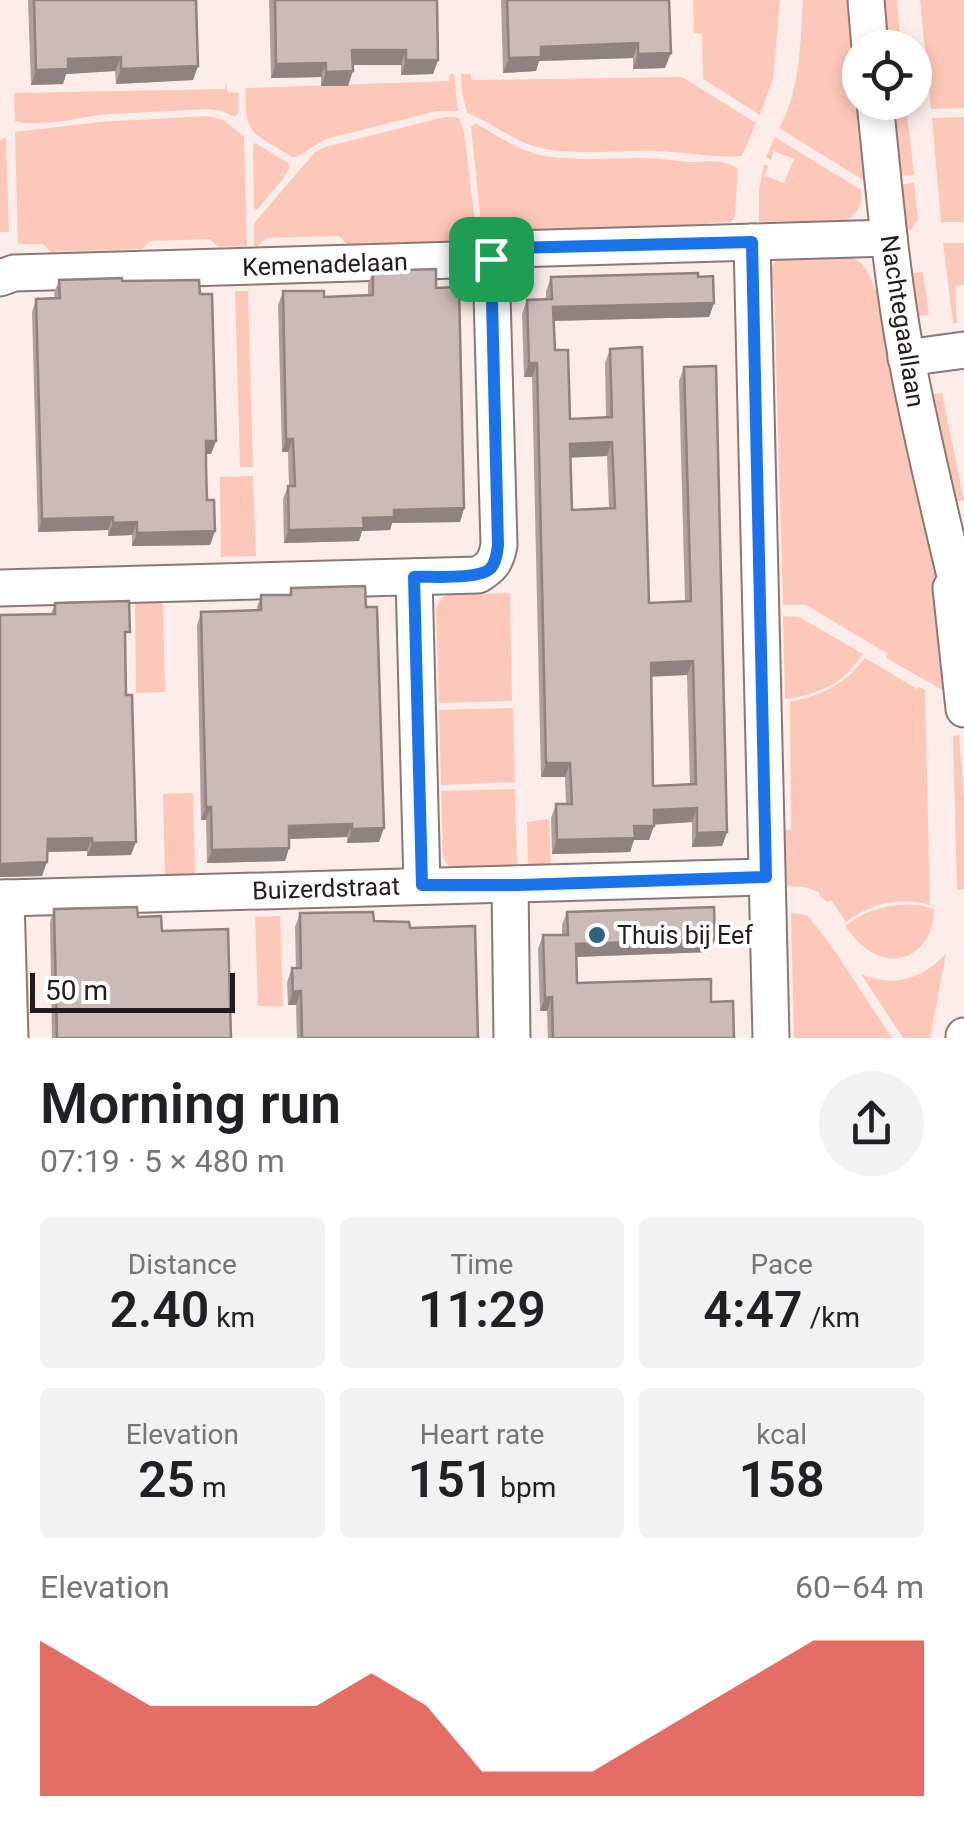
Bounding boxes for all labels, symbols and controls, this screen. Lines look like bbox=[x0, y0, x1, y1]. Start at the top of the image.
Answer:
map controls bbox=[842, 30, 932, 120]
button: locate bbox=[842, 30, 932, 120]
pin bbox=[449, 217, 534, 302]
icon: arrive bbox=[464, 232, 519, 287]
street label: Nachtegaallaan bbox=[875, 233, 930, 409]
street label: Kemenadelaan bbox=[242, 247, 408, 282]
street label: Buizerdstraat bbox=[252, 871, 400, 906]
place label: Thuis bij Eef bbox=[617, 921, 753, 950]
marker: Thuis bij Eef bbox=[586, 924, 608, 946]
scale bar bbox=[30, 968, 235, 1013]
text: 50 m bbox=[45, 974, 108, 1007]
button: share bbox=[819, 1071, 924, 1176]
text: Morning run bbox=[40, 1072, 341, 1136]
text: 07:19 · 5 × 480 m bbox=[40, 1142, 285, 1180]
text: Distance bbox=[128, 1248, 237, 1281]
text: Time bbox=[451, 1248, 513, 1281]
text: Pace bbox=[751, 1248, 813, 1281]
text: 2.40 bbox=[110, 1281, 209, 1339]
text: 11:29 bbox=[418, 1281, 546, 1339]
text: 4:47 bbox=[703, 1281, 803, 1339]
text: km bbox=[209, 1301, 255, 1334]
text: /km bbox=[803, 1301, 860, 1334]
text: Elevation bbox=[126, 1418, 239, 1451]
text: Heart rate bbox=[420, 1418, 544, 1451]
text: kcal bbox=[756, 1418, 807, 1451]
text: 25 bbox=[138, 1451, 195, 1509]
text: 151 bbox=[408, 1451, 493, 1509]
text: 158 bbox=[739, 1451, 825, 1509]
text: m bbox=[195, 1471, 227, 1504]
text: bpm bbox=[493, 1471, 556, 1504]
text: Elevation bbox=[40, 1568, 170, 1606]
text: 60–64 m bbox=[795, 1568, 924, 1606]

